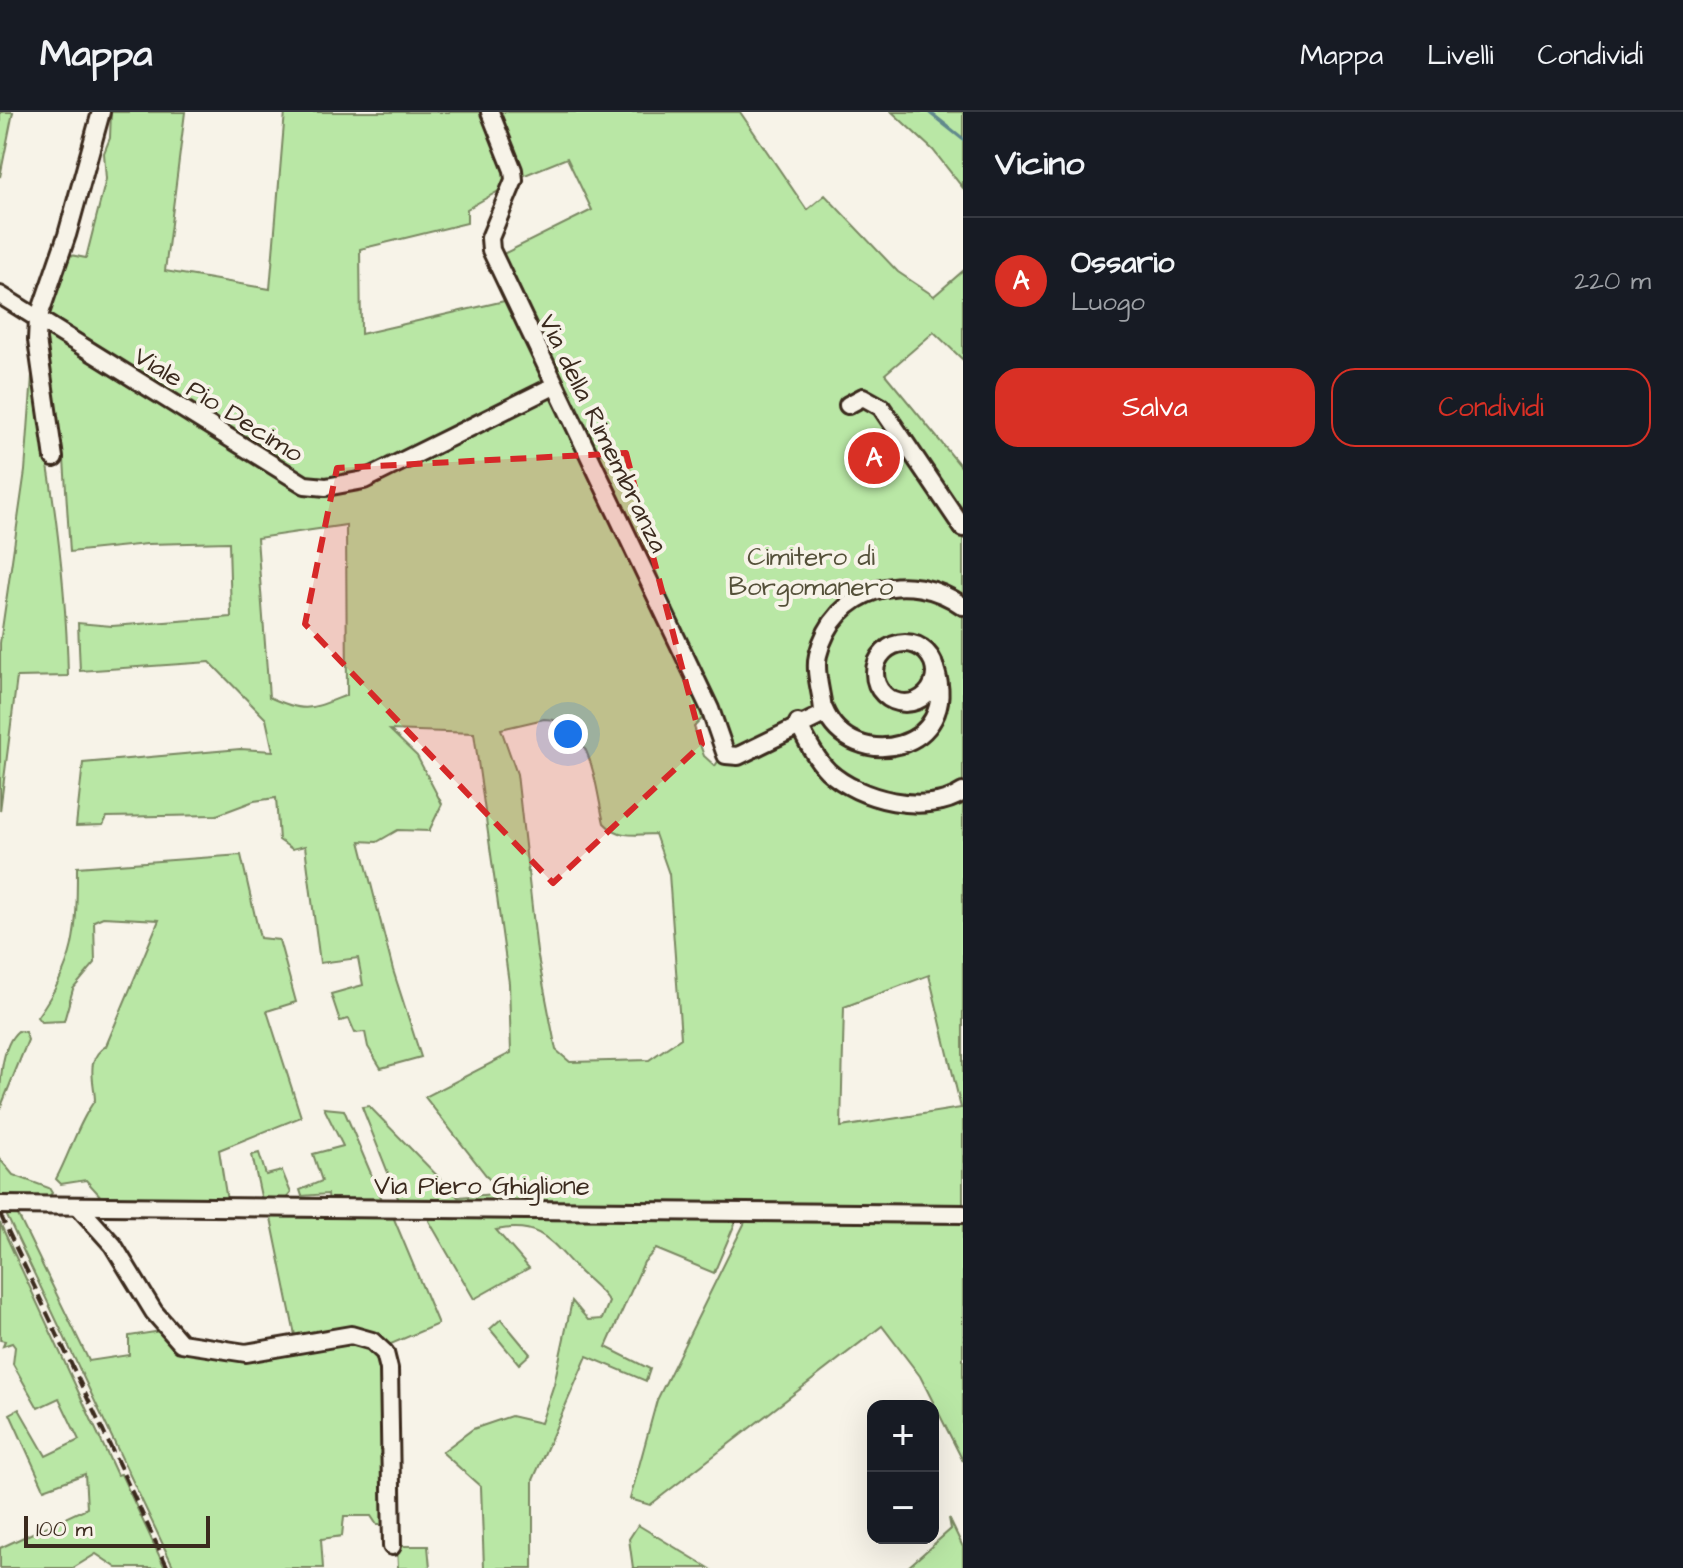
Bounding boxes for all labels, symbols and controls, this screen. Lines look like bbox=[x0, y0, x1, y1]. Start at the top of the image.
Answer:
text: Mappa bbox=[40, 29, 152, 81]
text: Mappa bbox=[1300, 36, 1383, 75]
text: Livelli bbox=[1427, 36, 1493, 75]
text: Condividi bbox=[1537, 36, 1643, 75]
text: Vicino bbox=[995, 140, 1084, 188]
text: Ossario bbox=[1071, 242, 1174, 284]
text: A bbox=[1013, 263, 1029, 299]
text: 220 m bbox=[1574, 263, 1651, 299]
text: Luogo bbox=[1071, 284, 1145, 320]
street label: Via della Rimembranza bbox=[530, 308, 677, 559]
street label: Viale Pio Decimo bbox=[127, 338, 310, 472]
button: Salva bbox=[995, 368, 1315, 447]
button: Condividi bbox=[1331, 368, 1651, 447]
pin: A bbox=[848, 428, 900, 488]
park label: Cimitero di Borgomanero bbox=[729, 539, 894, 607]
your location bbox=[548, 714, 588, 754]
street label: Via Piero Ghiglione bbox=[374, 1168, 590, 1206]
map controls bbox=[867, 1400, 939, 1544]
button: + bbox=[867, 1400, 939, 1472]
button: − bbox=[867, 1472, 939, 1544]
scale bar bbox=[24, 1512, 210, 1548]
text: 100 m bbox=[36, 1514, 93, 1545]

